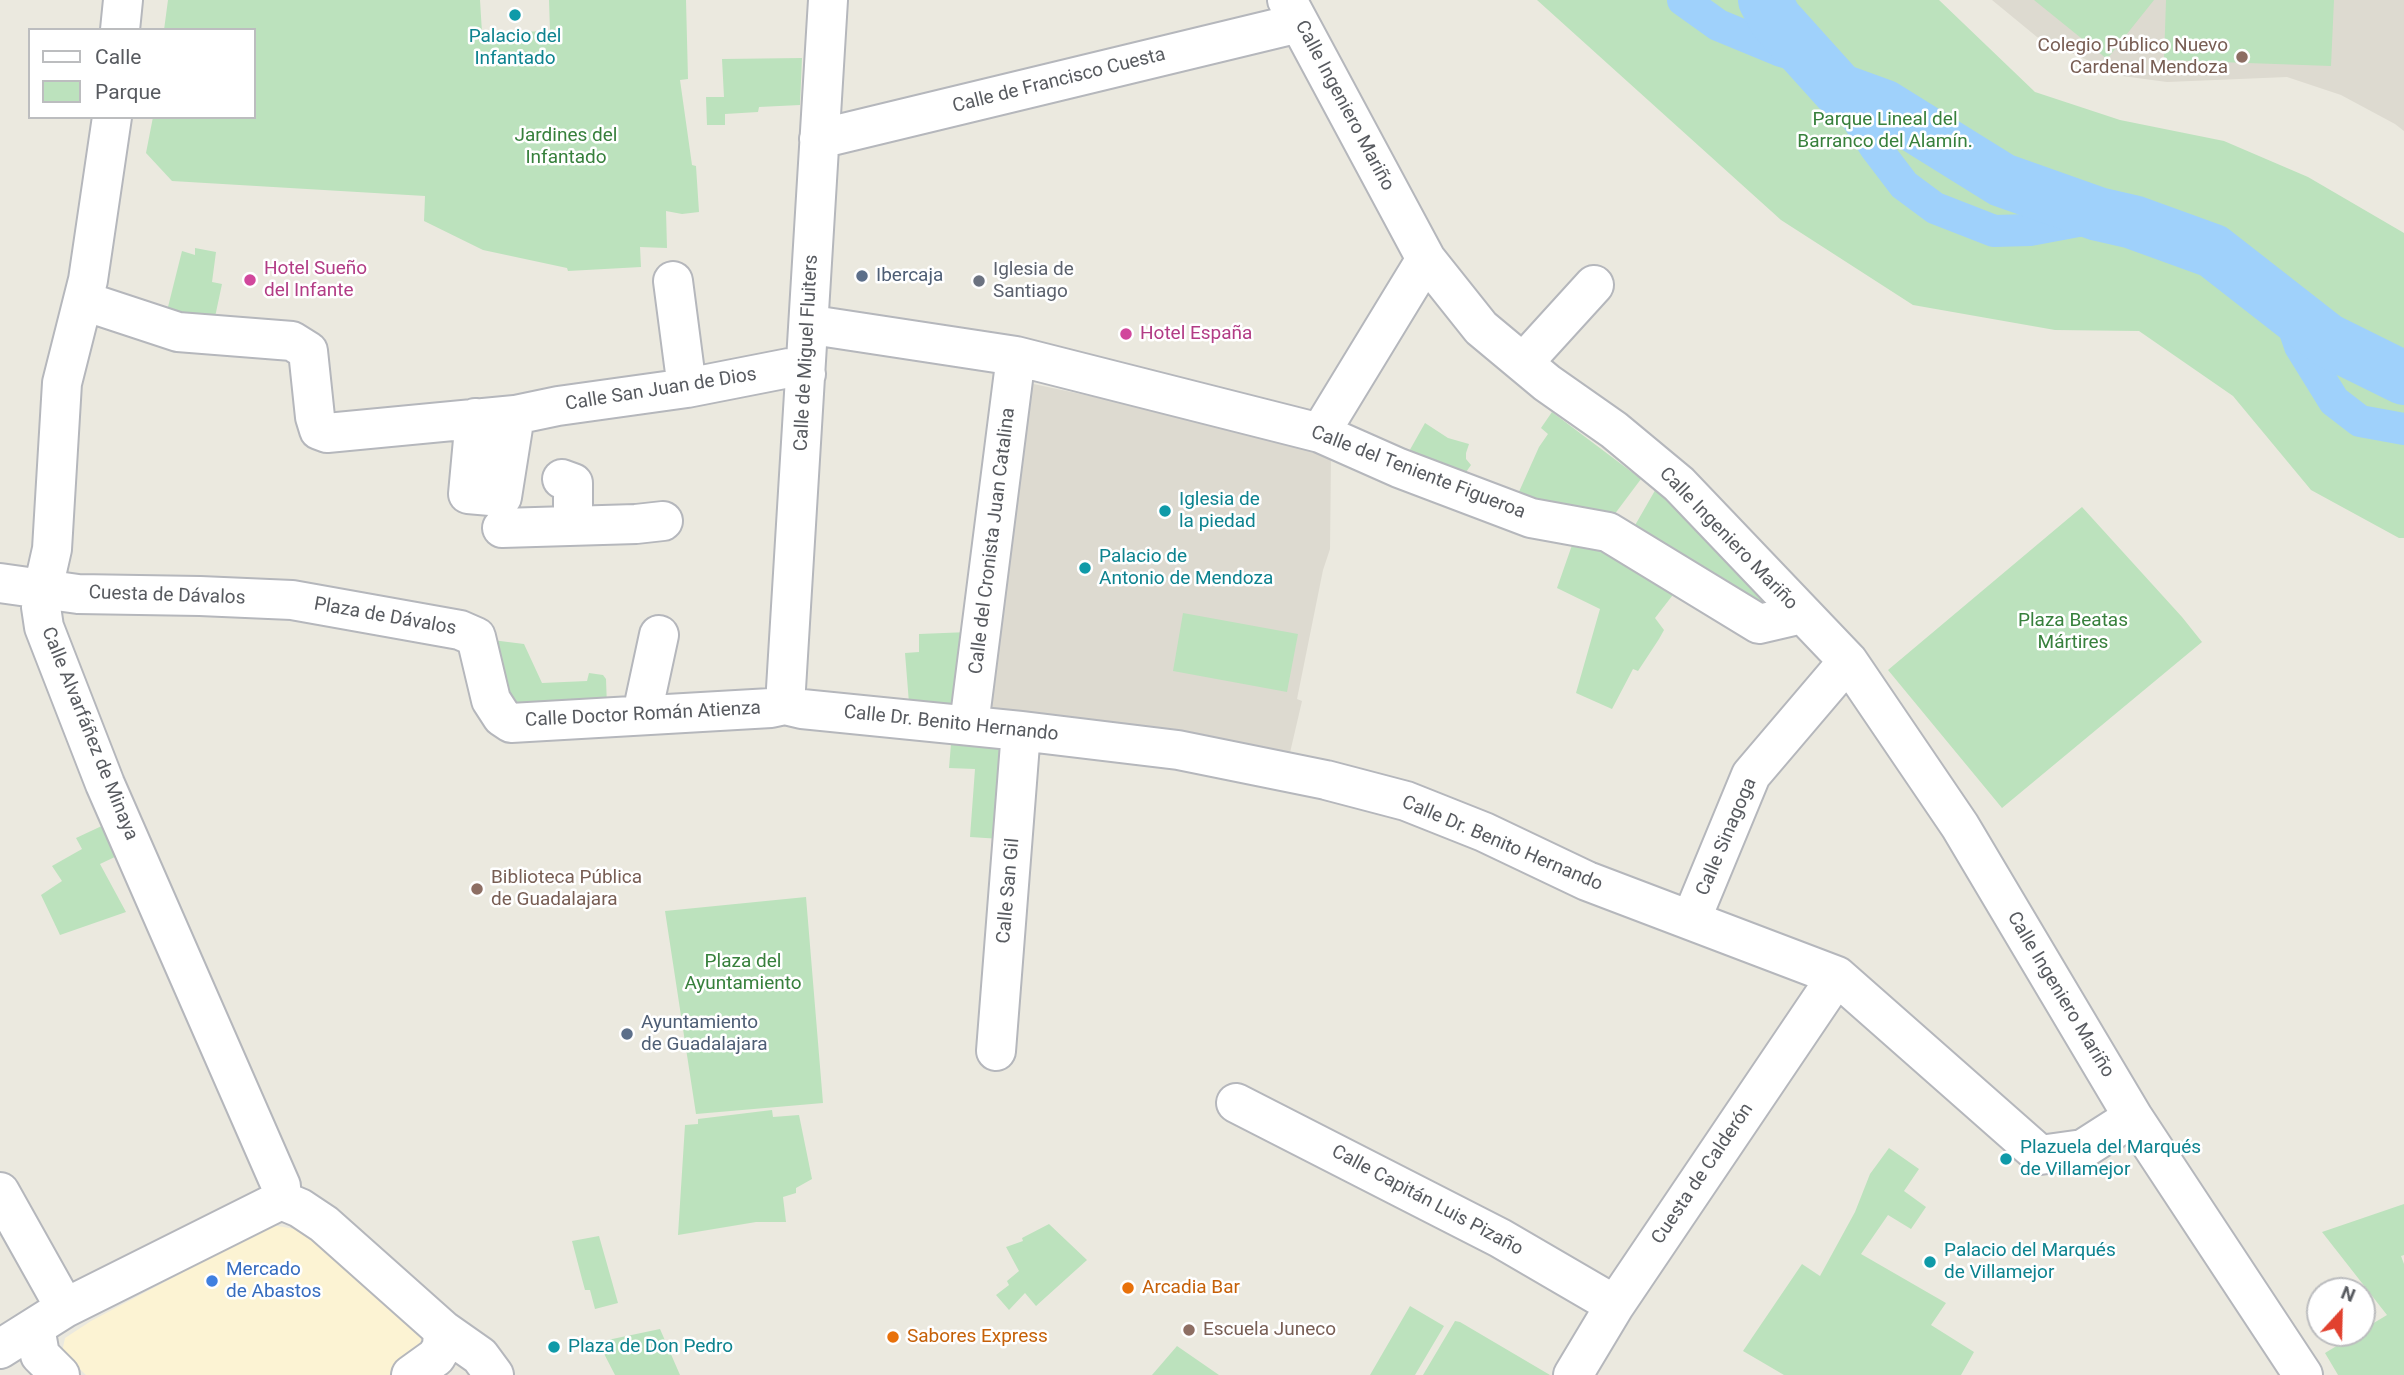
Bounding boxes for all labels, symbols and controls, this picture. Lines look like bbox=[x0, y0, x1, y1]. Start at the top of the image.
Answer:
marker: Palacio del Infantado bbox=[507, 7, 523, 23]
street label: Calle Ingeniero Mariño bbox=[1289, 17, 1399, 195]
place label: Palacio del Infantado bbox=[469, 26, 561, 70]
legend bbox=[28, 28, 256, 119]
place label: Colegio Público Nuevo Cardenal Mendoza bbox=[2038, 35, 2228, 79]
street label: Calle de Francisco Cuesta bbox=[950, 44, 1168, 118]
text: Calle bbox=[95, 45, 141, 69]
marker: Colegio Público Nuevo Cardenal Mendoza bbox=[2234, 49, 2250, 65]
text: Parque bbox=[95, 80, 161, 104]
park label: Parque Lineal del Barranco del Alamín. bbox=[1797, 109, 1973, 153]
park label: Jardines del Infantado bbox=[515, 125, 617, 169]
street label: Calle de Miguel Fluiters bbox=[790, 254, 824, 452]
place label: Hotel Sueño del Infante bbox=[264, 258, 367, 302]
place label: Iglesia de Santiago bbox=[993, 259, 1074, 303]
place label: Ibercaja bbox=[876, 265, 943, 287]
marker: Ibercaja bbox=[854, 268, 870, 284]
marker: Hotel Sueño del Infante bbox=[242, 272, 258, 288]
marker: Iglesia de Santiago bbox=[971, 273, 987, 289]
place label: Hotel España bbox=[1140, 323, 1252, 345]
marker: Hotel España bbox=[1118, 326, 1134, 342]
street label: Calle San Juan de Dios bbox=[564, 364, 758, 416]
street label: Calle del Cronista Juan Catalina bbox=[965, 406, 1021, 676]
street label: Calle del Teniente Figueroa bbox=[1308, 422, 1528, 524]
street label: Calle Ingeniero Mariño bbox=[1654, 463, 1802, 615]
place label: Iglesia de la piedad bbox=[1179, 489, 1260, 533]
marker: Iglesia de la piedad bbox=[1157, 503, 1173, 519]
place label: Palacio de Antonio de Mendoza bbox=[1099, 546, 1273, 590]
marker: Palacio de Antonio de Mendoza bbox=[1077, 560, 1093, 576]
street label: Cuesta de Dávalos bbox=[88, 582, 246, 610]
street label: Plaza de Dávalos bbox=[312, 593, 458, 641]
park label: Plaza Beatas Mártires bbox=[2018, 610, 2128, 654]
street label: Calle Alvarfáñez de Minaya bbox=[36, 624, 142, 844]
street label: Calle Doctor Román Atienza bbox=[524, 697, 762, 733]
street label: Calle Dr. Benito Hernando bbox=[843, 701, 1059, 747]
street label: Calle Sinagoga bbox=[1692, 775, 1762, 899]
street label: Calle Dr. Benito Hernando bbox=[1398, 791, 1606, 897]
street label: Calle San Gil bbox=[993, 837, 1025, 945]
place label: Biblioteca Pública de Guadalajara bbox=[491, 867, 642, 911]
marker: Biblioteca Pública de Guadalajara bbox=[469, 881, 485, 897]
street label: Calle Ingeniero Mariño bbox=[2001, 908, 2119, 1082]
park label: Plaza del Ayuntamiento bbox=[684, 951, 802, 995]
place label: Ayuntamiento de Guadalajara bbox=[641, 1012, 768, 1056]
marker: Ayuntamiento de Guadalajara bbox=[619, 1026, 635, 1042]
street label: Cuesta de Calderón bbox=[1647, 1099, 1759, 1249]
place label: Plazuela del Marqués de Villamejor bbox=[2020, 1137, 2201, 1181]
street label: Calle Capitán Luis Pizaño bbox=[1327, 1141, 1527, 1261]
marker: Plazuela del Marqués de Villamejor bbox=[1998, 1151, 2014, 1167]
place label: Palacio del Marqués de Villamejor bbox=[1944, 1240, 2116, 1284]
marker: Palacio del Marqués de Villamejor bbox=[1922, 1254, 1938, 1270]
place label: Mercado de Abastos bbox=[226, 1259, 321, 1303]
marker: Mercado de Abastos bbox=[204, 1273, 220, 1289]
place label: Arcadia Bar bbox=[1142, 1277, 1240, 1299]
north arrow bbox=[2306, 1277, 2376, 1347]
marker: Arcadia Bar bbox=[1120, 1280, 1136, 1296]
text: N bbox=[2338, 1281, 2359, 1307]
place label: Escuela Juneco bbox=[1203, 1319, 1336, 1341]
marker: Escuela Juneco bbox=[1181, 1322, 1197, 1338]
place label: Sabores Express bbox=[907, 1326, 1048, 1348]
marker: Sabores Express bbox=[885, 1329, 901, 1345]
place label: Plaza de Don Pedro bbox=[568, 1336, 733, 1358]
marker: Plaza de Don Pedro bbox=[546, 1339, 562, 1355]

